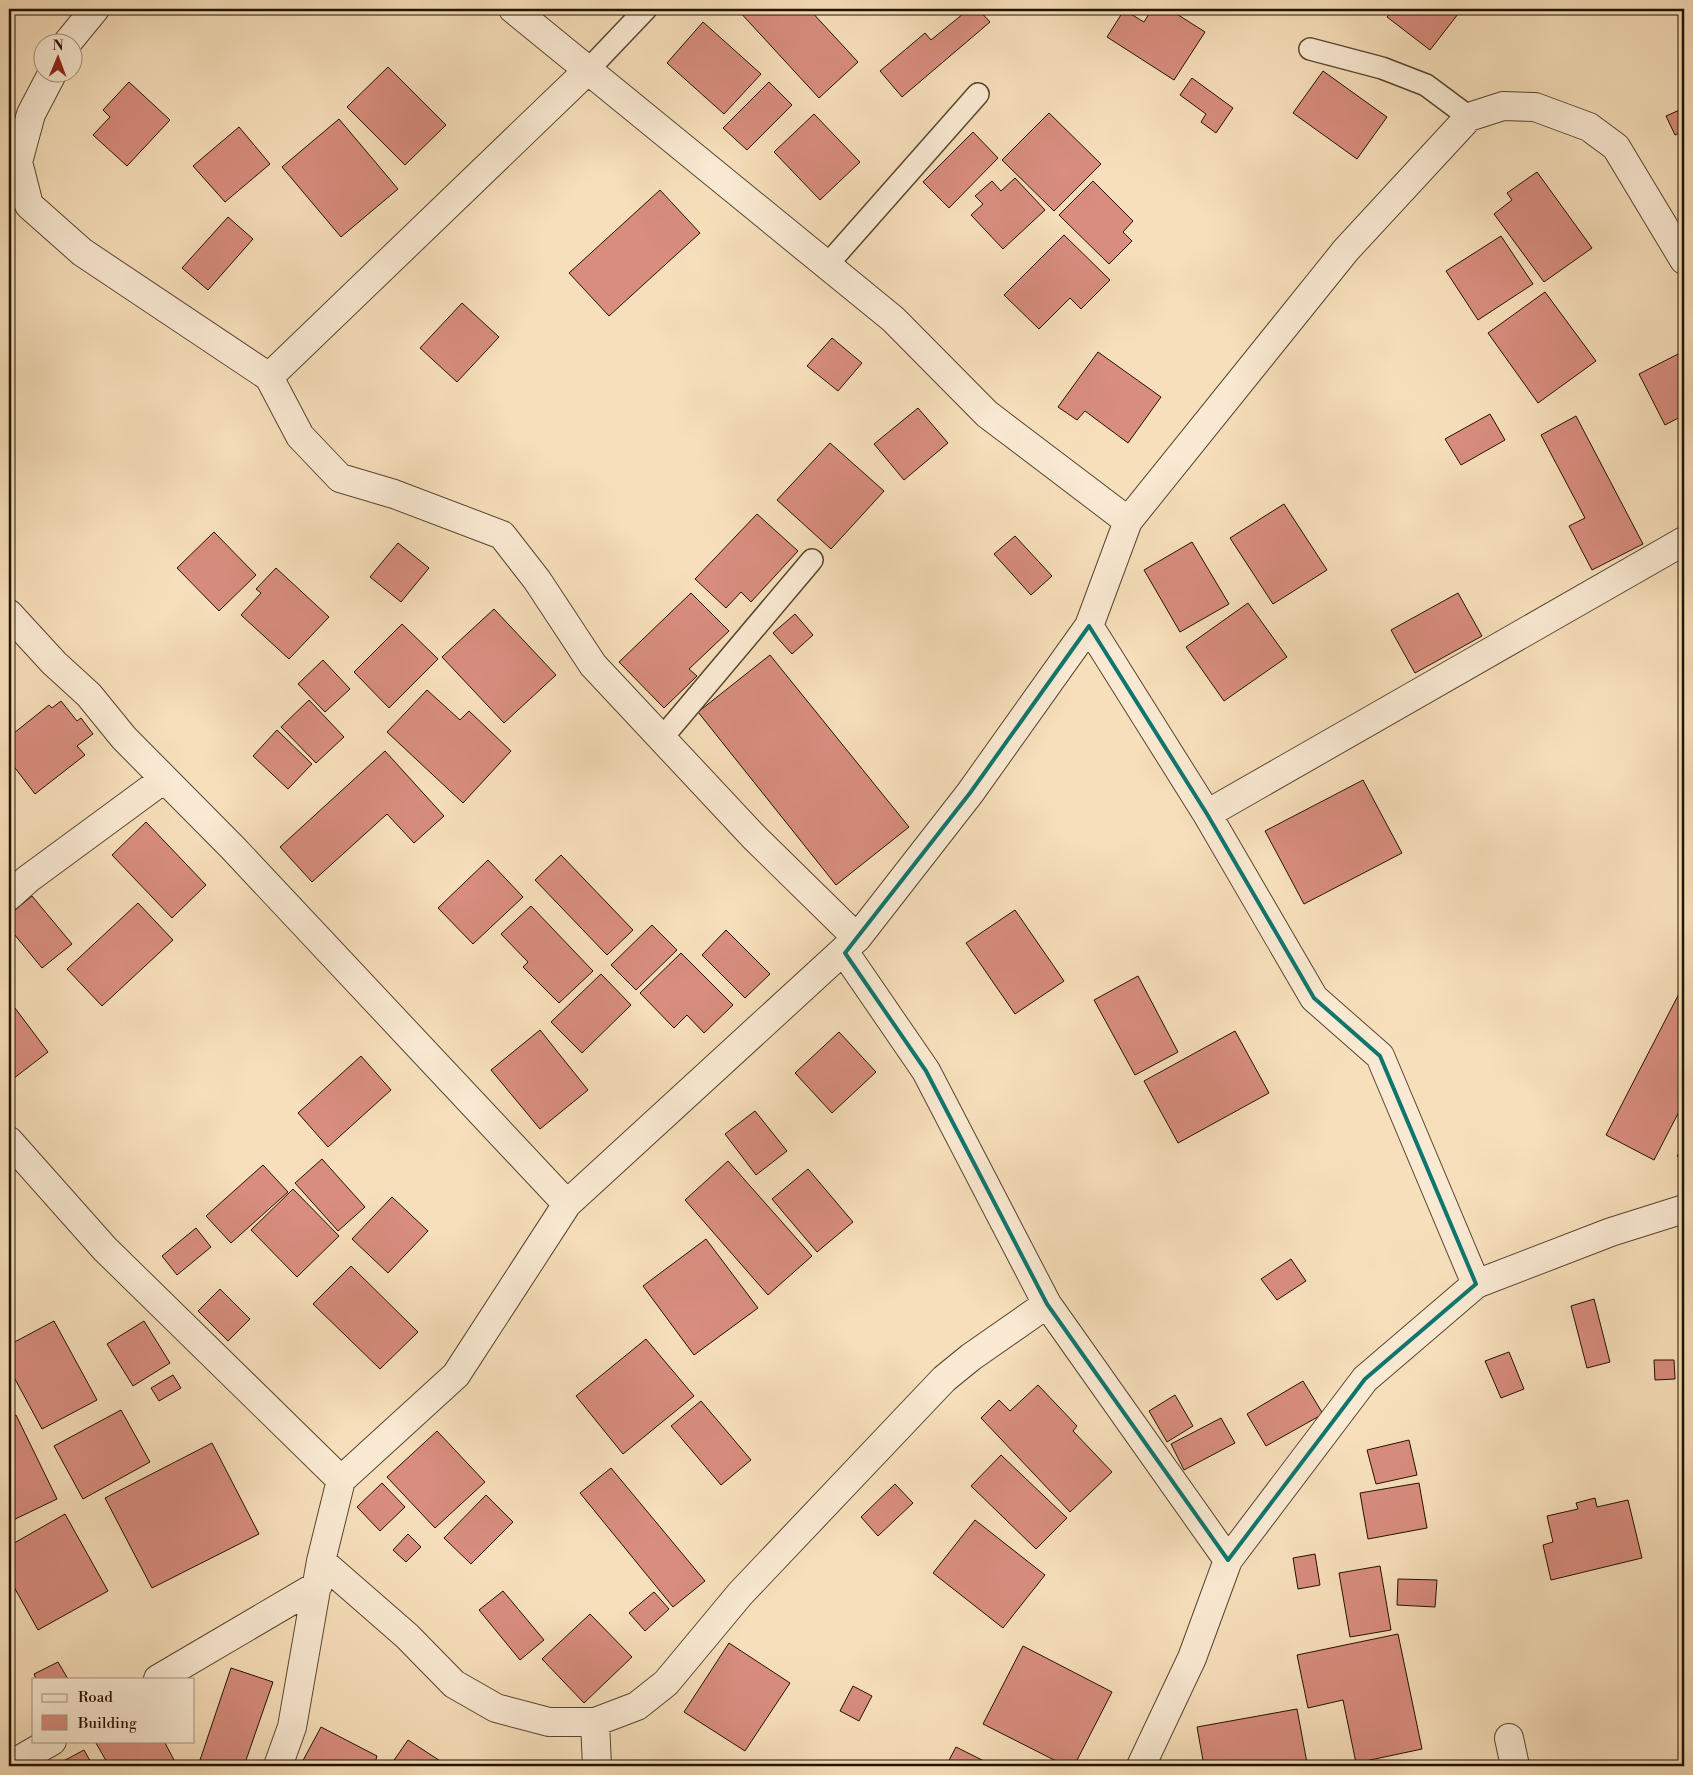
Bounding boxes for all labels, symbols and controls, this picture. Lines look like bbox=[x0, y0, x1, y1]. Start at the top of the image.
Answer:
north arrow bbox=[32, 32, 82, 82]
text: N bbox=[53, 37, 64, 55]
legend bbox=[32, 1678, 195, 1742]
text: Road bbox=[78, 1688, 113, 1707]
text: Building bbox=[77, 1714, 137, 1733]

